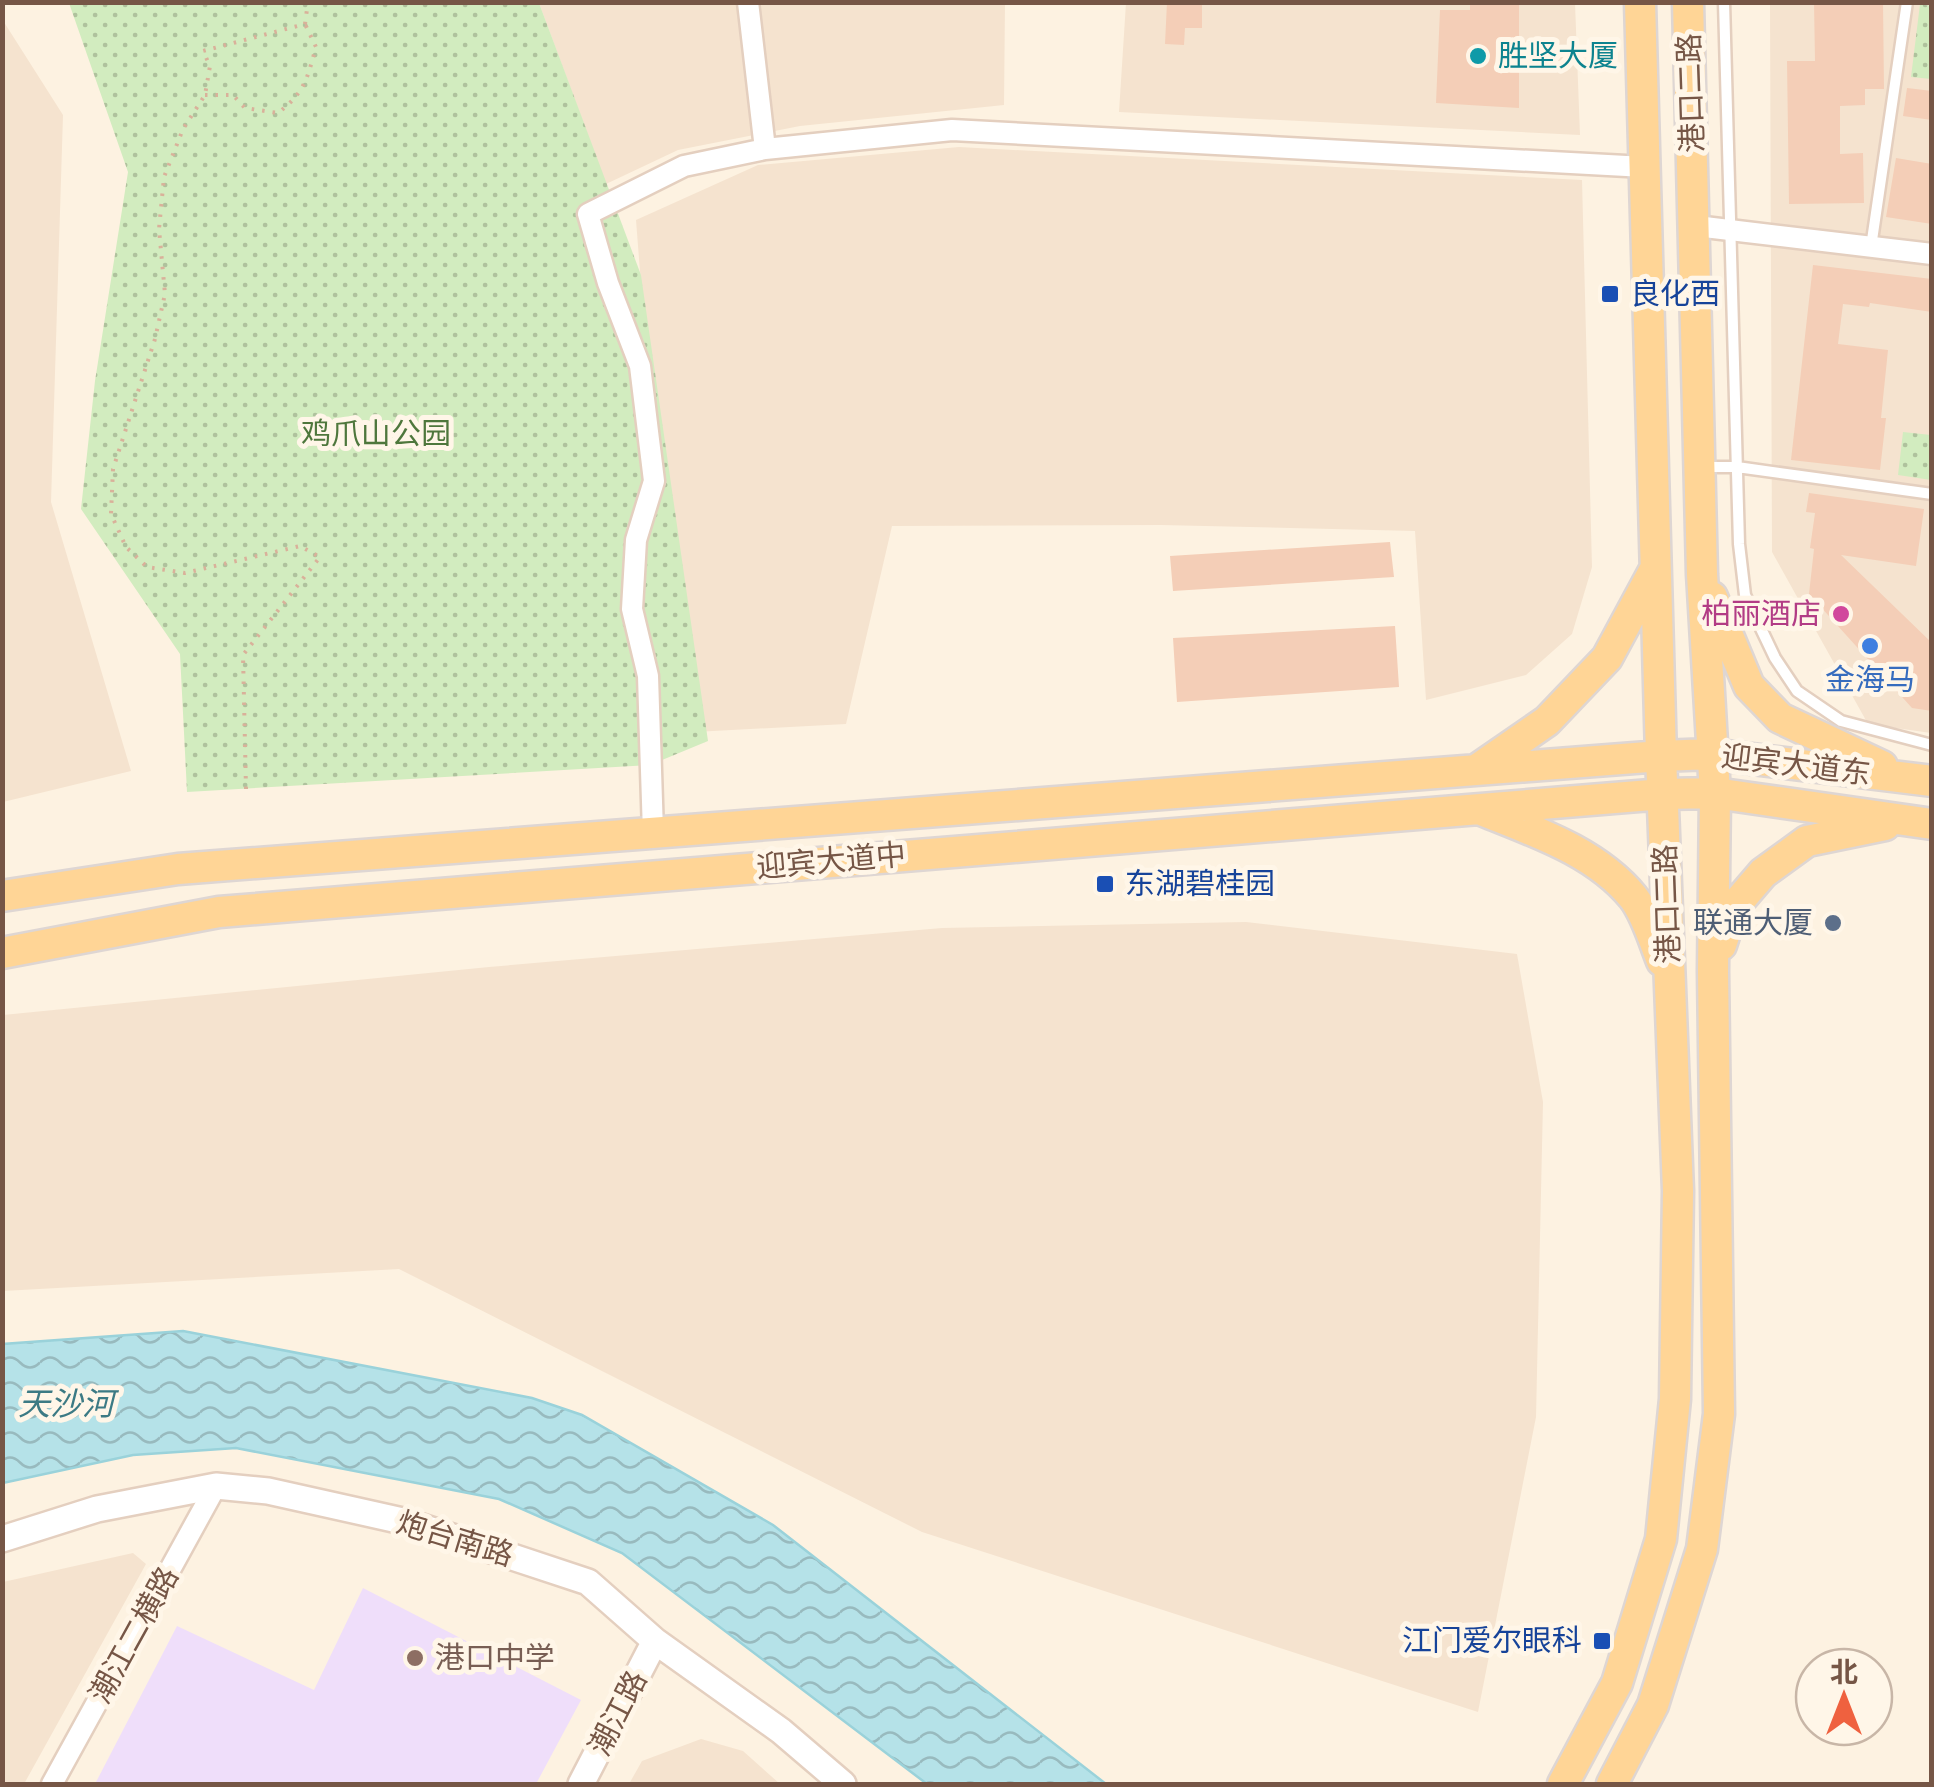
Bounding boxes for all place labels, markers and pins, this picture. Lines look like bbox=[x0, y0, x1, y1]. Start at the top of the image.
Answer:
place label: 胜坚大厦 bbox=[1498, 36, 1618, 74]
marker: 胜坚大厦 bbox=[1467, 45, 1489, 67]
place label: 良化西 bbox=[1630, 274, 1720, 312]
marker: 良化西 bbox=[1599, 283, 1621, 305]
place label: 柏丽酒店 bbox=[1701, 594, 1821, 632]
marker: 柏丽酒店 bbox=[1830, 603, 1852, 625]
marker: 金海马 bbox=[1859, 635, 1881, 657]
place label: 金海马 bbox=[1825, 660, 1915, 698]
place label: 东湖碧桂园 bbox=[1125, 864, 1275, 902]
marker: 东湖碧桂园 bbox=[1094, 873, 1116, 895]
place label: 联通大厦 bbox=[1693, 903, 1813, 941]
marker: 联通大厦 bbox=[1822, 912, 1844, 934]
place label: 江门爱尔眼科 bbox=[1402, 1621, 1582, 1659]
marker: 江门爱尔眼科 bbox=[1591, 1630, 1613, 1652]
place label: 港口中学 bbox=[435, 1638, 555, 1676]
marker: 港口中学 bbox=[404, 1647, 426, 1669]

